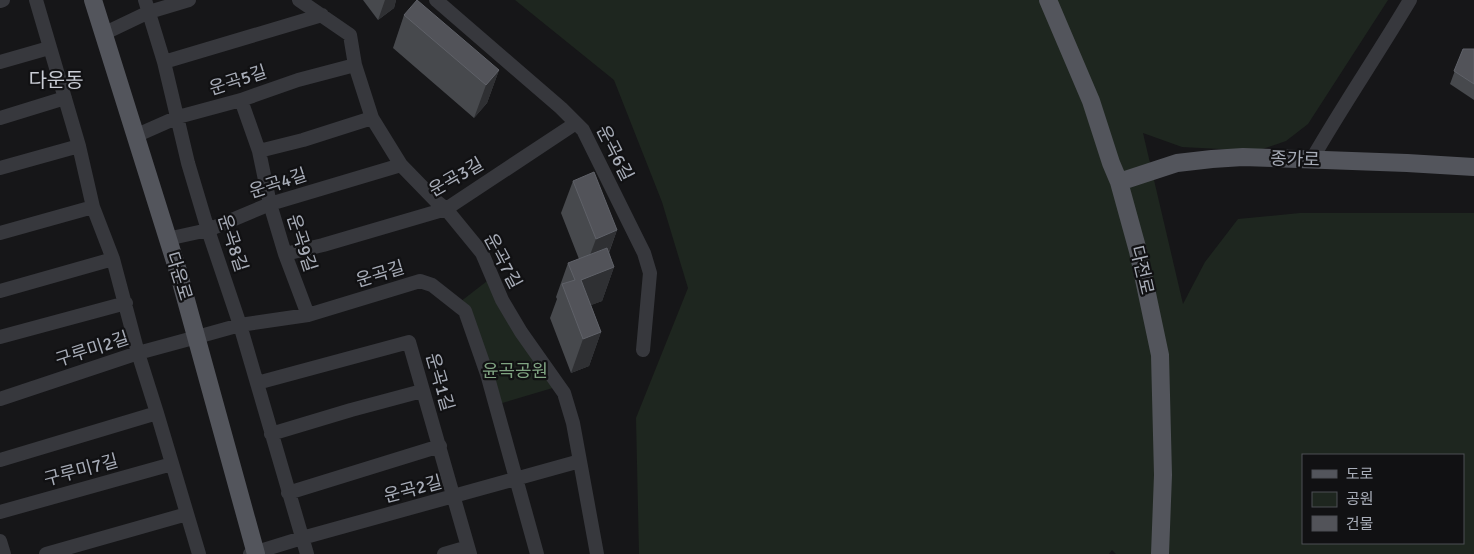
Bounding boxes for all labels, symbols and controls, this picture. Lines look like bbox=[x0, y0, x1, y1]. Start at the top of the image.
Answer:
street label: 운곡5길 bbox=[206, 60, 270, 100]
district label: 다운동 bbox=[28, 68, 84, 93]
street label: 운곡6길 bbox=[592, 122, 638, 184]
street label: 종가로 bbox=[1270, 147, 1320, 171]
street label: 운곡3길 bbox=[425, 153, 487, 201]
street label: 운곡4길 bbox=[246, 163, 310, 203]
street label: 운곡8길 bbox=[213, 211, 253, 275]
street label: 운곡9길 bbox=[282, 211, 322, 275]
street label: 운곡7길 bbox=[479, 230, 527, 292]
street label: 다전로 bbox=[1126, 243, 1158, 297]
street label: 다운로 bbox=[161, 249, 197, 303]
street label: 운곡길 bbox=[353, 256, 407, 292]
street label: 구루미2길 bbox=[52, 327, 132, 371]
street label: 운곡1길 bbox=[421, 350, 459, 414]
park label: 윤곡공원 bbox=[482, 360, 548, 382]
street label: 구루미7길 bbox=[41, 450, 121, 490]
legend bbox=[1302, 454, 1464, 544]
text: 도로 bbox=[1346, 465, 1374, 483]
street label: 운곡2길 bbox=[381, 471, 445, 507]
text: 공원 bbox=[1346, 490, 1374, 508]
text: 건물 bbox=[1346, 515, 1374, 533]

